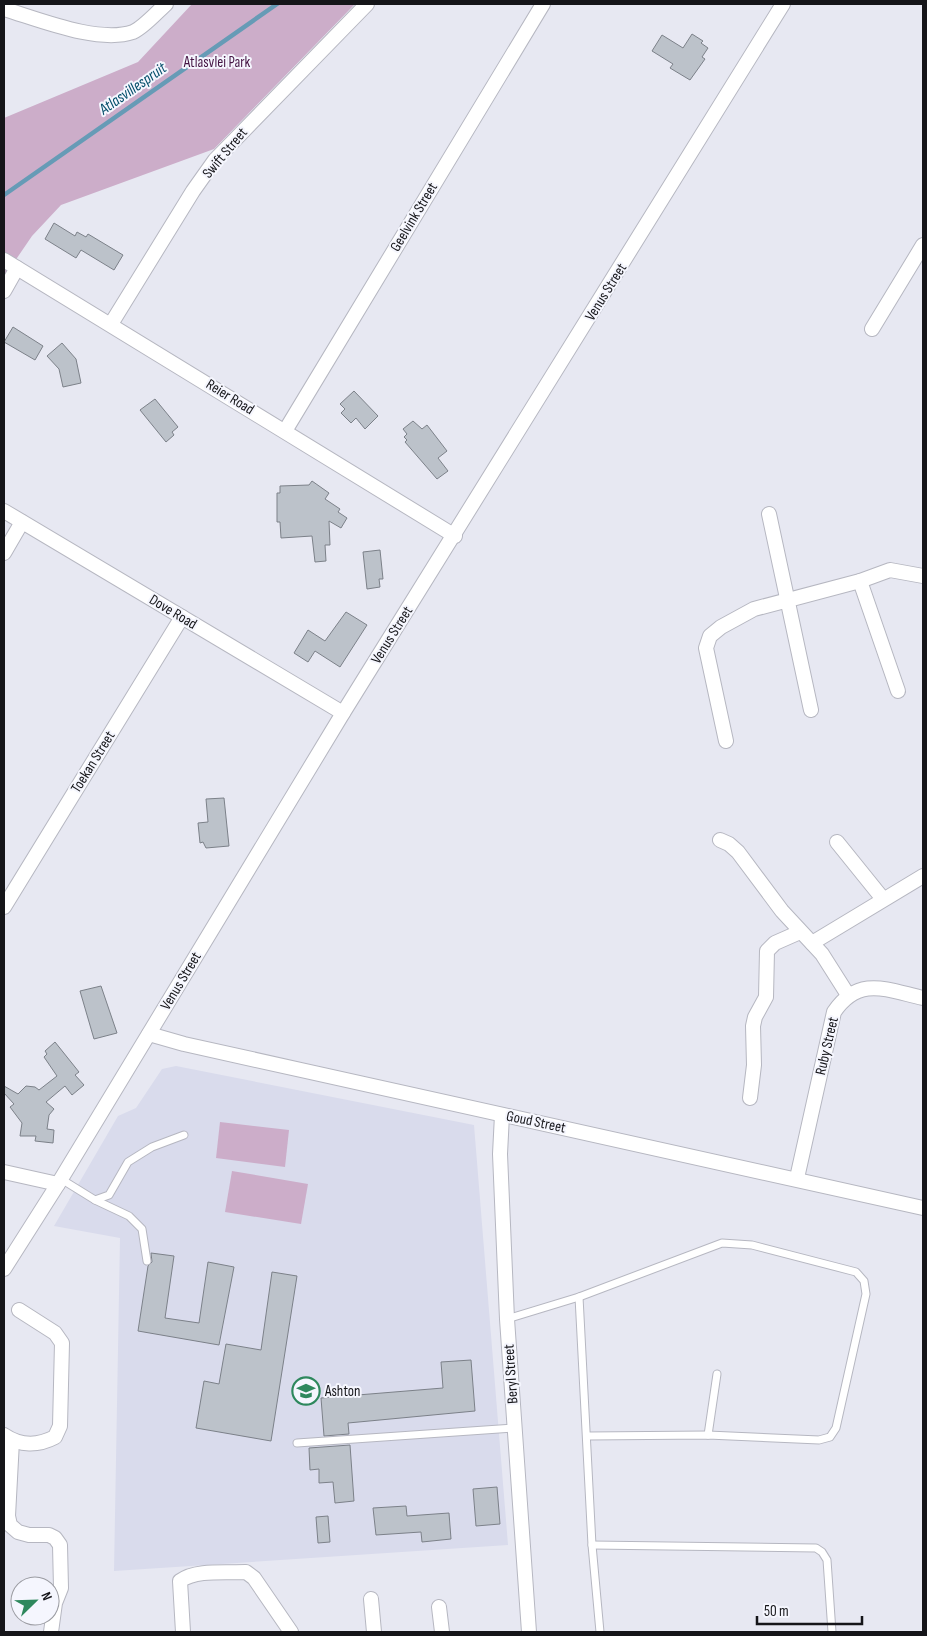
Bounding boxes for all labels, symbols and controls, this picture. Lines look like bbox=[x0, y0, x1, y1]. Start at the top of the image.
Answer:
park label: Atlasvlei Park bbox=[183, 53, 251, 72]
water label: Atlasvillespruit bbox=[95, 58, 171, 120]
street label: Swift Street bbox=[198, 123, 252, 182]
street label: Geelvink Street bbox=[386, 179, 442, 255]
street label: Venus Street bbox=[581, 259, 631, 324]
street label: Reier Road bbox=[202, 375, 258, 419]
street label: Dove Road bbox=[146, 590, 200, 634]
street label: Venus Street bbox=[367, 602, 417, 667]
street label: Toekan Street bbox=[67, 727, 120, 796]
street label: Venus Street bbox=[156, 948, 206, 1014]
street label: Ruby Street bbox=[811, 1015, 843, 1077]
street label: Goud Street bbox=[505, 1106, 568, 1138]
street label: Beryl Street bbox=[499, 1343, 523, 1404]
school or university icon: Ashton bbox=[291, 1376, 321, 1406]
place label: Ashton bbox=[324, 1382, 360, 1401]
north arrow bbox=[10, 1576, 60, 1626]
text: N bbox=[37, 1589, 56, 1603]
scale bar bbox=[757, 1594, 862, 1626]
text: 50 m bbox=[764, 1602, 789, 1621]

